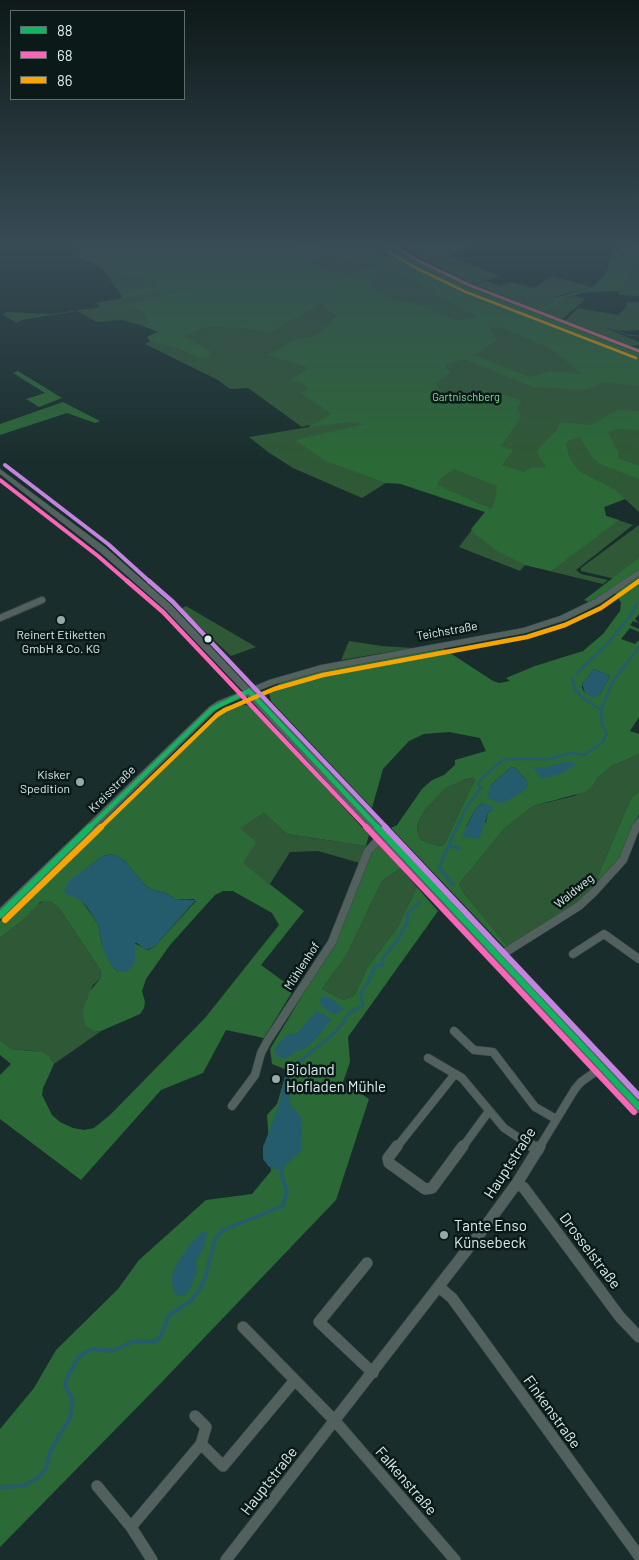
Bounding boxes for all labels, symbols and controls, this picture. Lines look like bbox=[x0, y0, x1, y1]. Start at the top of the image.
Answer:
legend bbox=[10, 10, 185, 100]
text: 88 bbox=[57, 21, 73, 39]
text: 68 bbox=[57, 46, 73, 64]
text: 86 bbox=[57, 71, 73, 89]
park label: Gartnischberg bbox=[432, 390, 500, 404]
marker: Reinert Etiketten GmbH & Co. KG bbox=[55, 614, 67, 626]
street label: Teichstraße bbox=[415, 619, 479, 643]
place label: Reinert Etiketten GmbH & Co. KG bbox=[16, 628, 106, 656]
unlabelled marker bbox=[203, 634, 213, 644]
street label: Kreisstraße bbox=[86, 763, 138, 815]
place label: Kisker Spedition bbox=[20, 768, 70, 796]
marker: Kisker Spedition bbox=[74, 776, 86, 788]
street label: Waldweg bbox=[551, 871, 597, 911]
street label: Mühlenhof bbox=[281, 939, 323, 993]
place label: Bioland Hofladen Mühle bbox=[286, 1061, 386, 1096]
marker: Bioland Hofladen Mühle bbox=[270, 1073, 282, 1085]
street label: Hauptstraße bbox=[480, 1124, 540, 1202]
street label: Drosselstraße bbox=[556, 1209, 624, 1293]
place label: Tante Enso Künsebeck bbox=[454, 1217, 527, 1252]
marker: Tante Enso Künsebeck bbox=[438, 1229, 450, 1241]
street label: Finkenstraße bbox=[519, 1372, 585, 1452]
street label: Hauptstraße bbox=[237, 1443, 301, 1519]
street label: Falkenstraße bbox=[371, 1443, 441, 1519]

